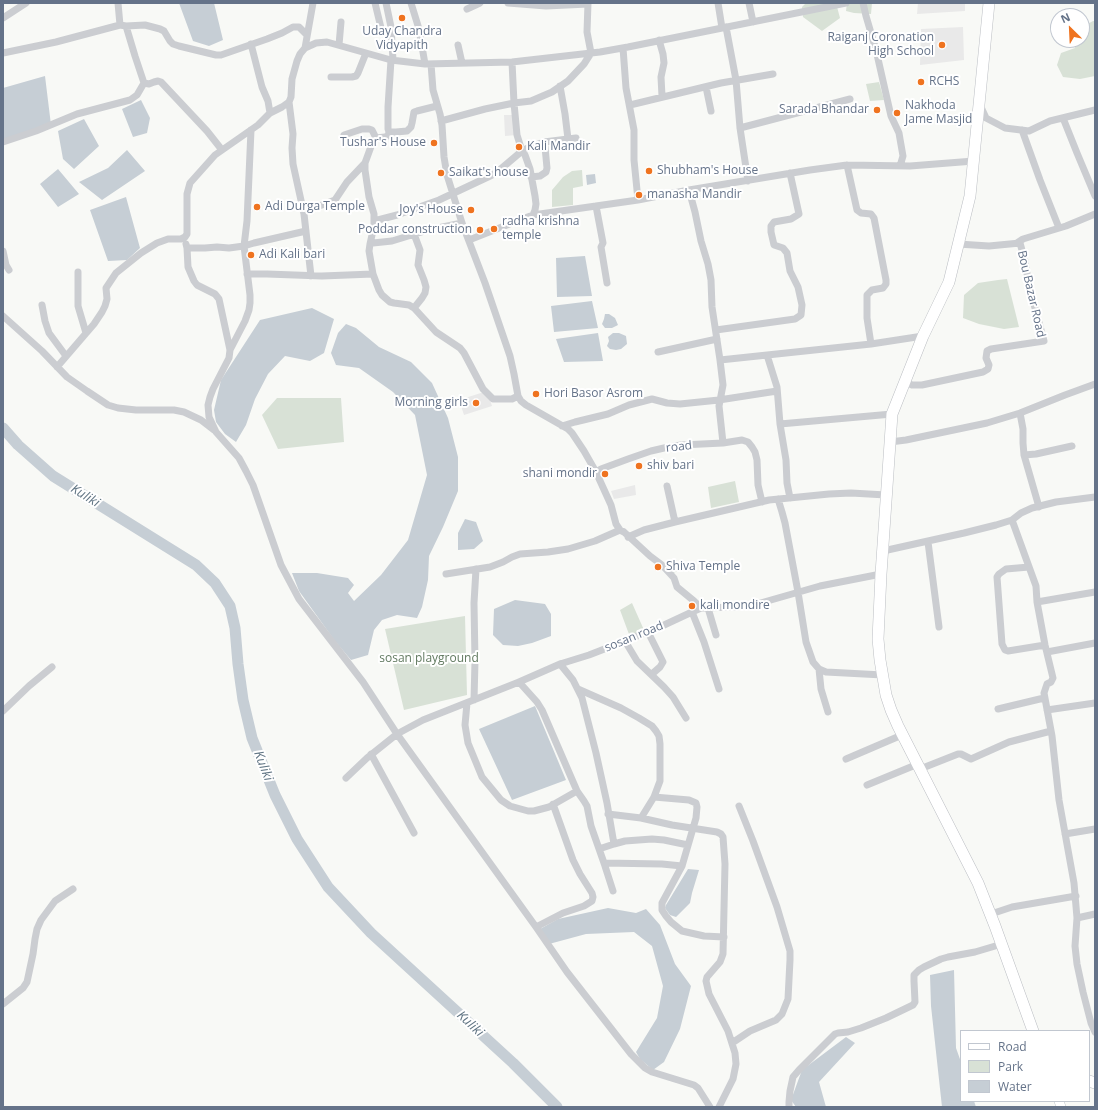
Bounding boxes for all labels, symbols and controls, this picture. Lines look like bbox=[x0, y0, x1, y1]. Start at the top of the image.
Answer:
north arrow bbox=[1050, 8, 1090, 48]
text: N bbox=[1058, 9, 1072, 26]
marker: Uday Chandra Vidyapith bbox=[397, 13, 407, 23]
place label: Uday Chandra Vidyapith bbox=[362, 25, 442, 53]
place label: Raiganj Coronation High School bbox=[827, 31, 934, 59]
marker: Raiganj Coronation High School bbox=[937, 40, 947, 50]
place label: RCHS bbox=[929, 75, 959, 89]
marker: RCHS bbox=[916, 77, 926, 87]
place label: Nakhoda Jame Masjid bbox=[905, 99, 972, 127]
place label: Sarada Bhandar bbox=[779, 103, 869, 117]
marker: Sarada Bhandar bbox=[872, 105, 882, 115]
marker: Nakhoda Jame Masjid bbox=[892, 108, 902, 118]
place label: Tushar's House bbox=[340, 136, 426, 150]
marker: Tushar's House bbox=[429, 138, 439, 148]
place label: Kali Mandir bbox=[527, 140, 590, 154]
marker: Kali Mandir bbox=[514, 142, 524, 152]
place label: Shubham's House bbox=[657, 164, 758, 178]
place label: Saikat's house bbox=[449, 166, 528, 180]
marker: Shubham's House bbox=[644, 166, 654, 176]
marker: Saikat's house bbox=[436, 168, 446, 178]
place label: manasha Mandir bbox=[647, 188, 742, 202]
marker: manasha Mandir bbox=[634, 190, 644, 200]
place label: Adi Durga Temple bbox=[265, 200, 365, 214]
marker: Adi Durga Temple bbox=[252, 202, 262, 212]
place label: Joy's House bbox=[399, 203, 463, 217]
marker: Joy's House bbox=[466, 205, 476, 215]
place label: radha krishna temple bbox=[502, 215, 579, 243]
place label: Poddar construction bbox=[358, 223, 472, 237]
marker: radha krishna temple bbox=[489, 224, 499, 234]
marker: Poddar construction bbox=[475, 225, 485, 235]
place label: Adi Kali bari bbox=[259, 248, 325, 262]
street label: Bou Bazar Road bbox=[1014, 249, 1048, 339]
marker: Adi Kali bari bbox=[246, 250, 256, 260]
place label: Hori Basor Asrom bbox=[544, 387, 643, 401]
marker: Hori Basor Asrom bbox=[531, 389, 541, 399]
place label: Morning girls bbox=[395, 396, 468, 410]
marker: Morning girls bbox=[471, 398, 481, 408]
street label: road bbox=[665, 438, 693, 456]
place label: shiv bari bbox=[647, 459, 694, 473]
marker: shiv bari bbox=[634, 461, 644, 471]
place label: shani mondir bbox=[523, 467, 597, 481]
marker: shani mondir bbox=[600, 469, 610, 479]
water label: Kuliki bbox=[68, 481, 102, 511]
place label: Shiva Temple bbox=[666, 560, 740, 574]
marker: Shiva Temple bbox=[653, 562, 663, 572]
place label: kali mondire bbox=[700, 599, 770, 613]
marker: kali mondire bbox=[687, 601, 697, 611]
street label: sosan road bbox=[603, 619, 665, 655]
park label: sosan playground bbox=[379, 652, 479, 666]
water label: Kuliki bbox=[250, 749, 276, 783]
water label: Kuliki bbox=[453, 1008, 487, 1040]
legend bbox=[960, 1030, 1090, 1102]
text: Road bbox=[998, 1038, 1027, 1055]
text: Park bbox=[998, 1058, 1023, 1075]
text: Water bbox=[998, 1078, 1032, 1095]

